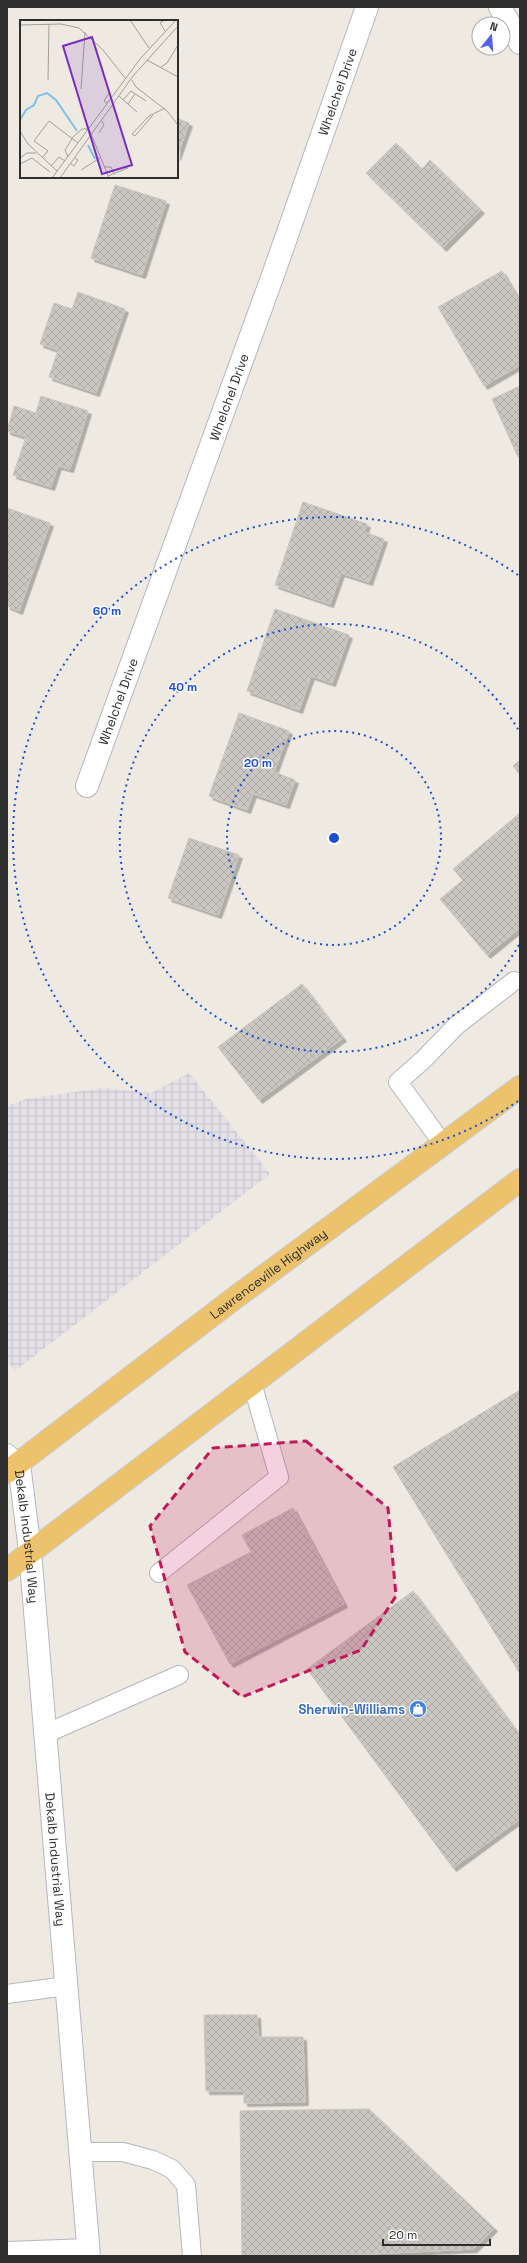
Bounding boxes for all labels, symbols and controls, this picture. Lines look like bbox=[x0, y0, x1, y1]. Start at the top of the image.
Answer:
north arrow bbox=[471, 16, 511, 56]
text: N bbox=[488, 19, 499, 34]
inset map bbox=[20, 20, 178, 178]
street label: Whelchel Drive bbox=[315, 46, 361, 138]
street label: Whelchel Drive bbox=[205, 351, 253, 443]
text: 60 m bbox=[93, 603, 121, 619]
street label: Whelchel Drive bbox=[95, 656, 142, 747]
text: 40 m bbox=[169, 679, 197, 695]
text: 20 m bbox=[244, 755, 272, 771]
centre of rings bbox=[327, 831, 341, 845]
street label: Lawrenceville Highway bbox=[206, 1225, 330, 1323]
street label: Dekalb Industrial Way bbox=[11, 1469, 42, 1604]
shop icon: Sherwin-Williams bbox=[408, 1699, 428, 1719]
place label: Sherwin-Williams bbox=[298, 1701, 405, 1718]
street label: Dekalb Industrial Way bbox=[41, 1792, 69, 1927]
scale bar bbox=[383, 2221, 490, 2247]
text: 20 m bbox=[389, 2227, 417, 2243]

